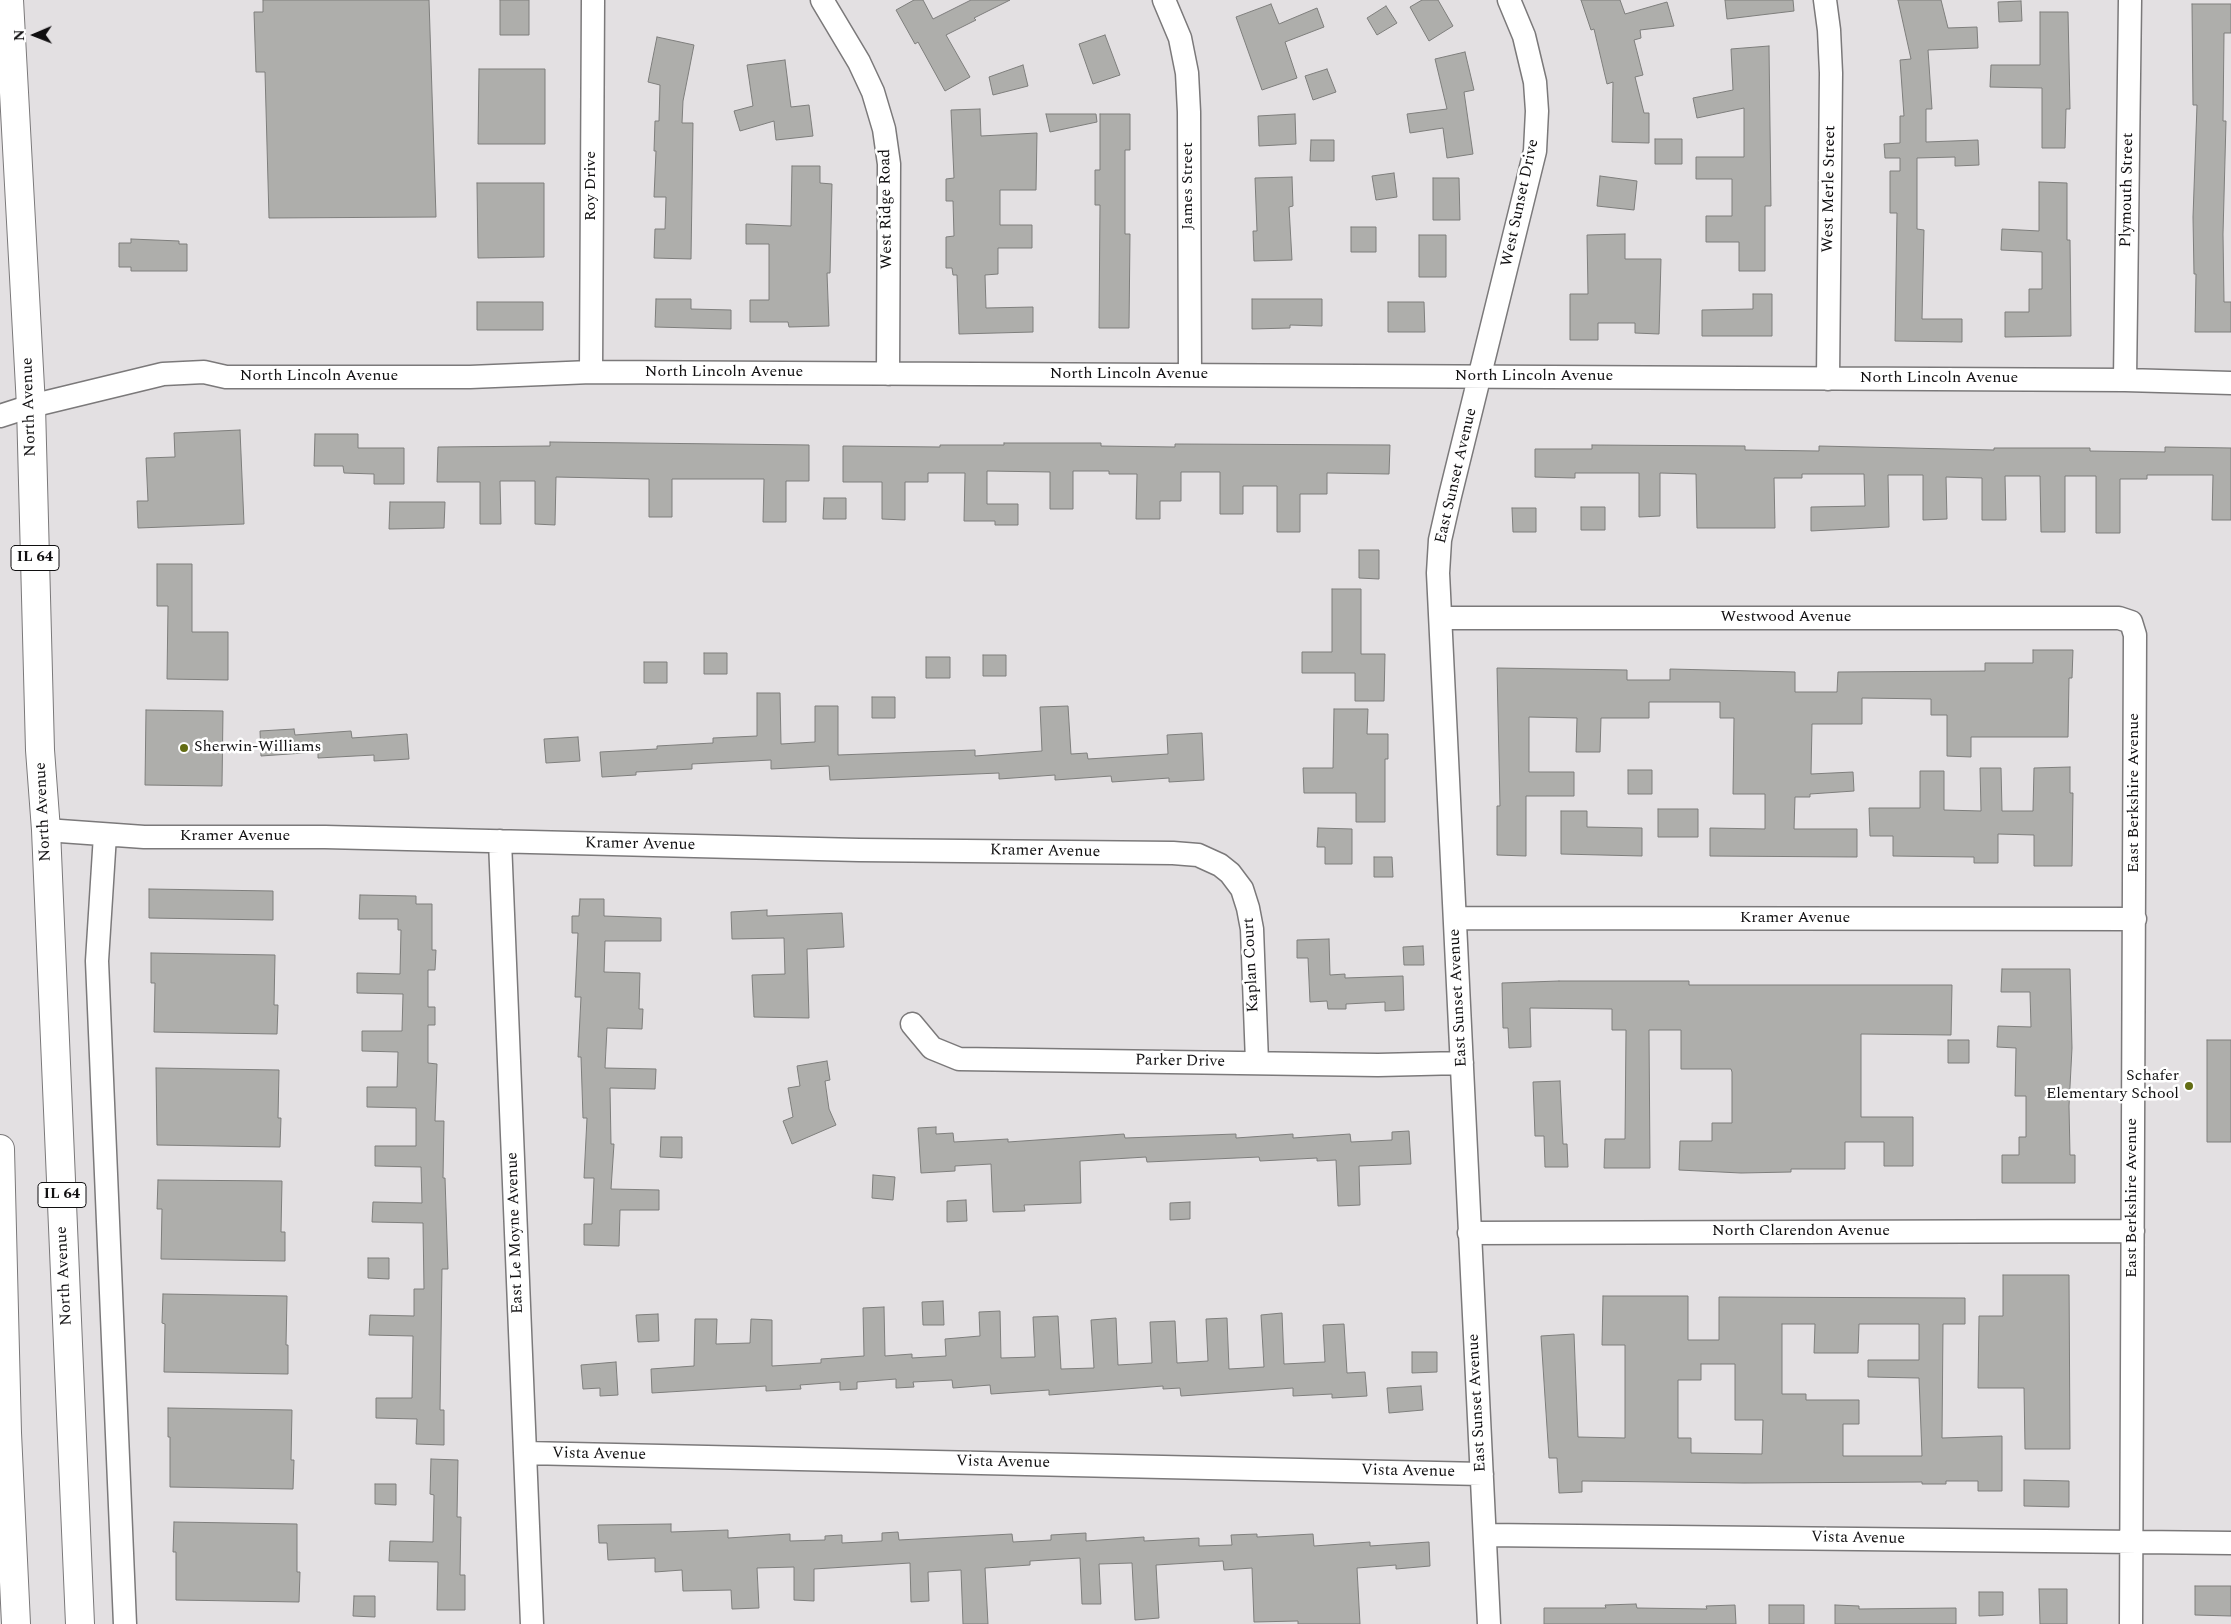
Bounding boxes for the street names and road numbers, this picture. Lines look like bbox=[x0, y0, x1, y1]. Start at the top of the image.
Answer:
street label: West Merle Street bbox=[1819, 125, 1841, 253]
street label: Plymouth Street bbox=[2117, 132, 2139, 248]
street label: West Sunset Drive bbox=[1498, 138, 1544, 268]
street label: James Street bbox=[1179, 142, 1199, 230]
street label: West Ridge Road bbox=[876, 149, 898, 269]
street label: Roy Drive bbox=[582, 151, 602, 221]
street label: North Avenue bbox=[19, 357, 41, 457]
street label: North Lincoln Avenue bbox=[645, 363, 803, 383]
street label: North Lincoln Avenue bbox=[1050, 365, 1208, 385]
street label: North Lincoln Avenue bbox=[240, 367, 398, 387]
street label: North Lincoln Avenue bbox=[1455, 367, 1613, 387]
street label: North Lincoln Avenue bbox=[1860, 369, 2018, 389]
street label: East Sunset Avenue bbox=[1432, 406, 1482, 546]
road number: IL 64 bbox=[11, 546, 59, 570]
street label: Westwood Avenue bbox=[1721, 608, 1851, 628]
street label: East Berkshire Avenue bbox=[2125, 713, 2145, 873]
street label: North Avenue bbox=[32, 762, 56, 862]
street label: Kramer Avenue bbox=[180, 827, 290, 847]
street label: Kramer Avenue bbox=[585, 834, 695, 856]
street label: Kramer Avenue bbox=[990, 841, 1100, 863]
street label: Kramer Avenue bbox=[1740, 909, 1850, 929]
street label: Kaplan Court bbox=[1240, 917, 1264, 1013]
street label: East Sunset Avenue bbox=[1446, 928, 1472, 1068]
street label: Parker Drive bbox=[1135, 1052, 1225, 1072]
street label: East Berkshire Avenue bbox=[2123, 1118, 2143, 1278]
street label: East Le Moyne Avenue bbox=[504, 1152, 528, 1314]
road number: IL 64 bbox=[38, 1182, 86, 1208]
street label: North Clarendon Avenue bbox=[1712, 1222, 1890, 1242]
street label: North Avenue bbox=[53, 1226, 77, 1326]
street label: East Sunset Avenue bbox=[1465, 1333, 1491, 1473]
street label: Vista Avenue bbox=[552, 1445, 646, 1465]
street label: Vista Avenue bbox=[956, 1453, 1050, 1473]
street label: Vista Avenue bbox=[1361, 1462, 1455, 1482]
street label: Vista Avenue bbox=[1811, 1529, 1905, 1549]

